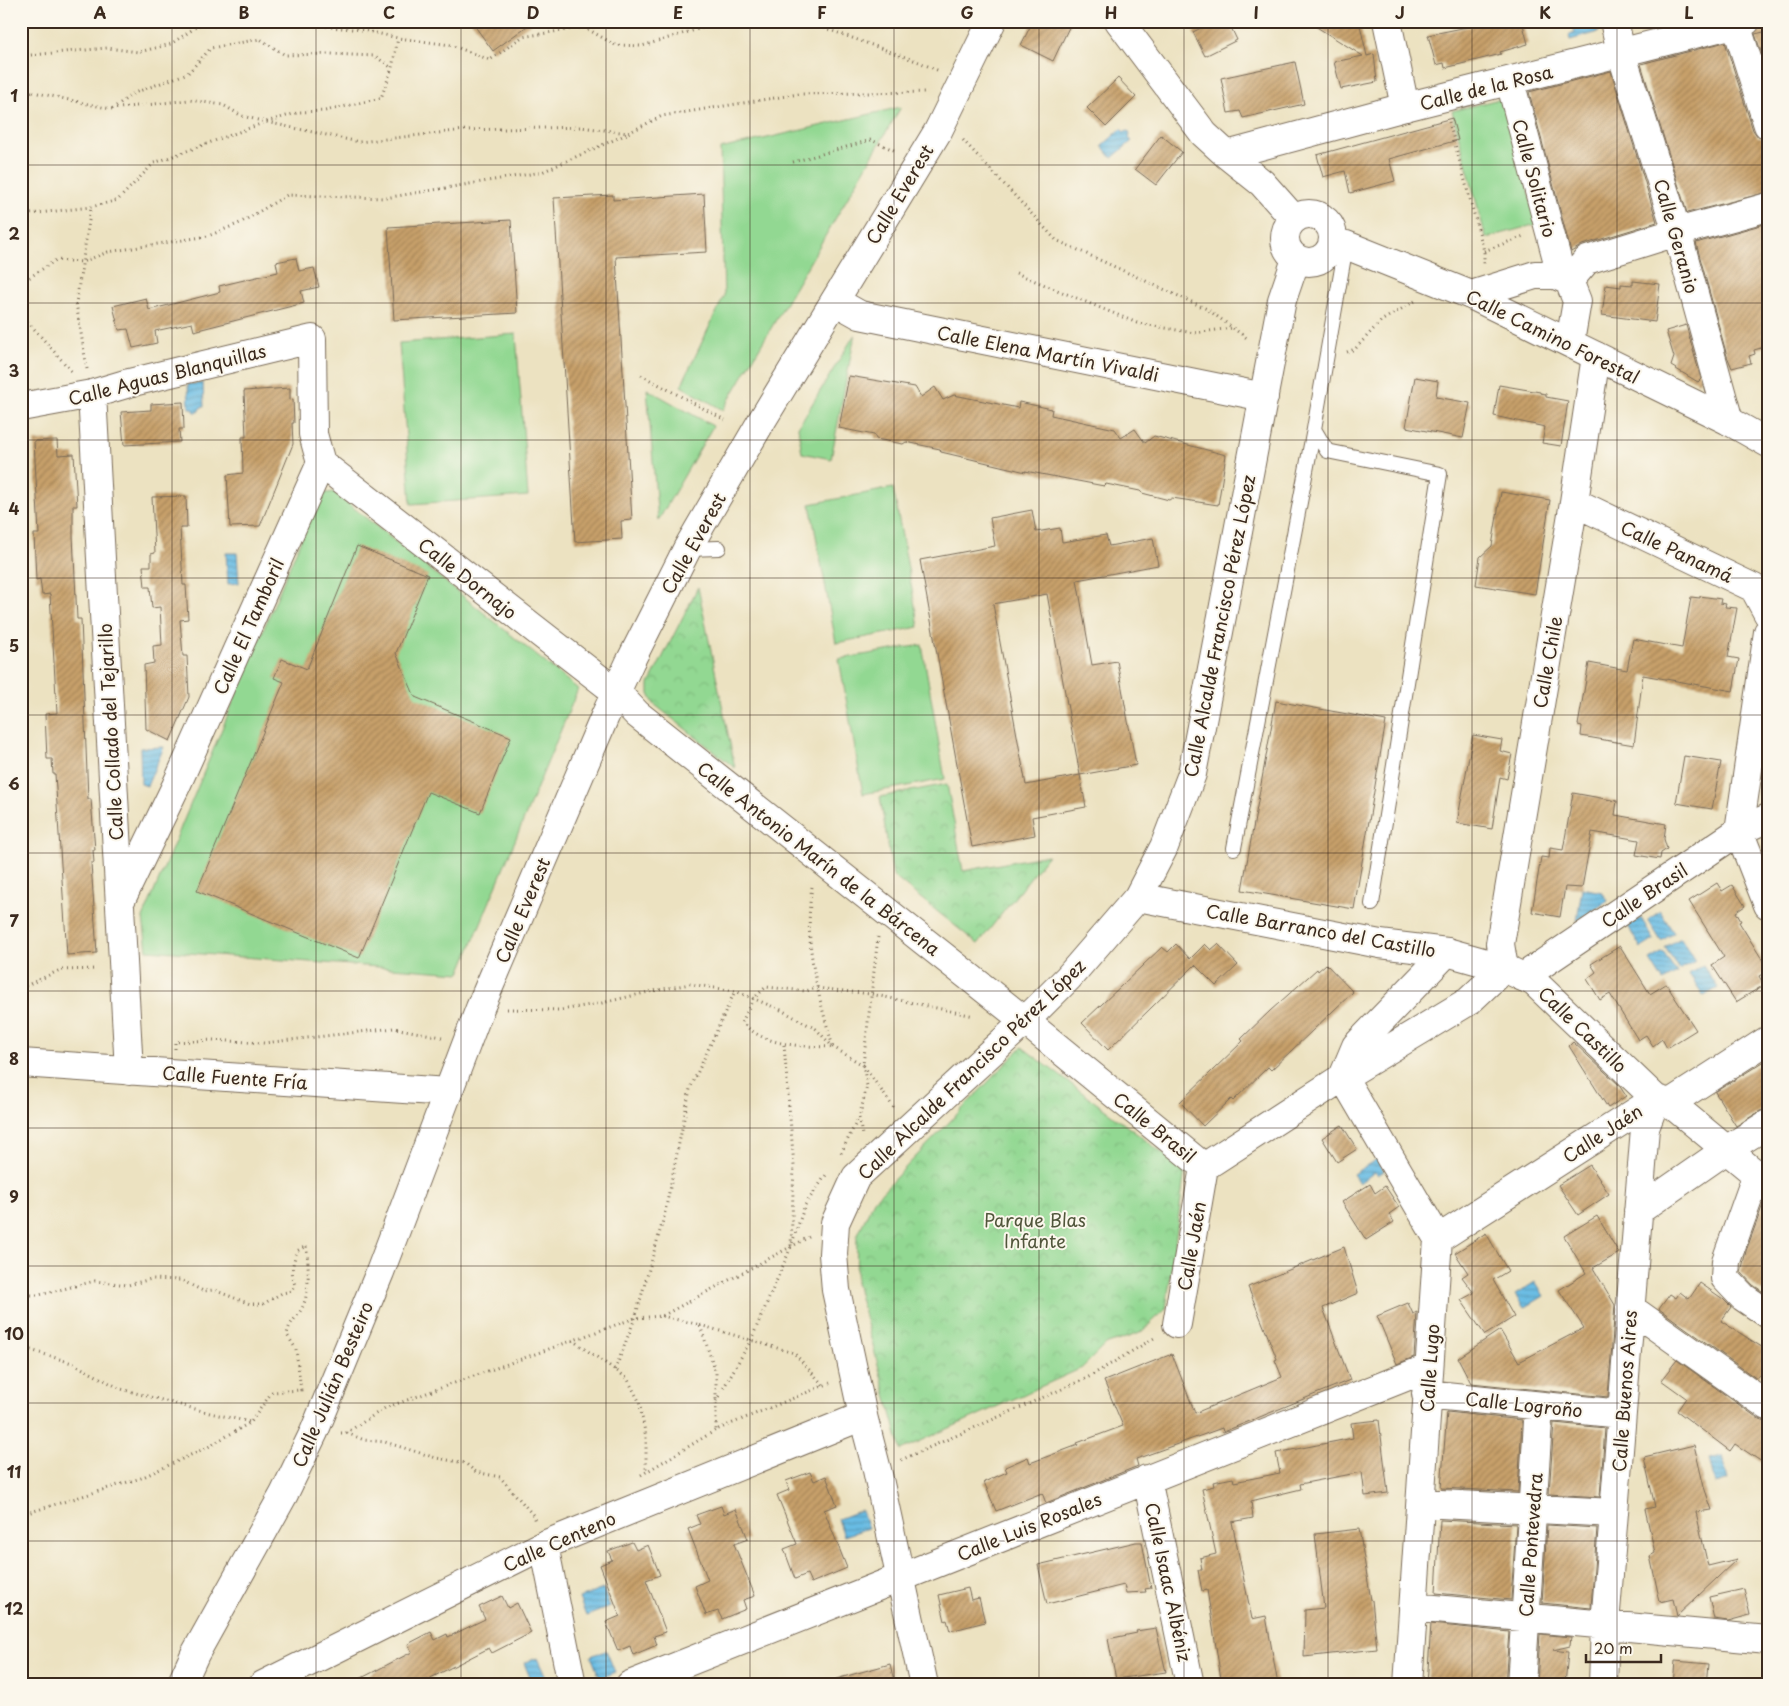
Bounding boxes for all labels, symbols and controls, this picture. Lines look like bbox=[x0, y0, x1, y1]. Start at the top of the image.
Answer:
text: A bbox=[94, 0, 107, 24]
text: B bbox=[239, 0, 250, 24]
text: C bbox=[383, 0, 395, 24]
text: D bbox=[527, 0, 539, 24]
text: E bbox=[673, 0, 683, 24]
text: F bbox=[817, 0, 827, 24]
text: G bbox=[960, 0, 974, 24]
text: H bbox=[1105, 0, 1117, 24]
text: I bbox=[1253, 0, 1259, 24]
text: J bbox=[1395, 0, 1405, 24]
text: K bbox=[1539, 0, 1551, 24]
text: L bbox=[1684, 0, 1694, 24]
street label: Calle de la Rosa bbox=[1417, 57, 1556, 117]
text: 1 bbox=[10, 83, 18, 107]
street label: Calle Solitario bbox=[1506, 116, 1564, 240]
street label: Calle Everest bbox=[858, 139, 940, 249]
street label: Calle Geranio bbox=[1648, 175, 1706, 297]
text: 2 bbox=[8, 221, 20, 245]
street label: Calle Camino Forestal bbox=[1462, 282, 1644, 390]
street label: Calle Elena Martín Vivaldi bbox=[935, 318, 1161, 388]
street label: Calle Aguas Blanquillas bbox=[65, 336, 269, 412]
text: 3 bbox=[9, 358, 19, 382]
street label: Calle Alcalde Francisco Pérez López bbox=[1176, 472, 1262, 779]
street label: Calle Everest bbox=[654, 487, 732, 599]
text: 4 bbox=[9, 496, 20, 520]
street label: Calle Panamá bbox=[1616, 513, 1738, 589]
street label: Calle Dornajo bbox=[413, 531, 523, 625]
street label: Calle El Tamboril bbox=[206, 553, 290, 699]
street label: Calle Chile bbox=[1526, 614, 1568, 710]
street label: Calle Collado del Tejarillo bbox=[91, 623, 129, 841]
text: 5 bbox=[9, 633, 19, 657]
street label: Calle Antonio Marín de la Bárcena bbox=[692, 755, 946, 962]
text: 6 bbox=[8, 771, 20, 795]
street label: Calle Everest bbox=[488, 853, 556, 967]
street label: Calle Brasil bbox=[1595, 856, 1693, 934]
street label: Calle Barranco del Castillo bbox=[1204, 897, 1438, 963]
text: 7 bbox=[9, 908, 19, 932]
street label: Calle Alcalde Francisco Pérez López bbox=[851, 952, 1091, 1186]
street label: Calle Castillo bbox=[1532, 980, 1634, 1078]
text: 8 bbox=[9, 1046, 19, 1070]
street label: Calle Fuente Fría bbox=[161, 1058, 309, 1096]
street label: Calle Brasil bbox=[1108, 1085, 1202, 1169]
street label: Calle Jaén bbox=[1557, 1097, 1647, 1169]
text: 9 bbox=[9, 1184, 19, 1208]
street label: Calle Jaén bbox=[1170, 1199, 1212, 1293]
park label: Parque Blas Infante bbox=[984, 1206, 1086, 1254]
street label: Calle Julián Besteiro bbox=[285, 1297, 379, 1471]
street label: Calle Buenos Aires bbox=[1605, 1309, 1643, 1473]
text: 10 bbox=[4, 1321, 24, 1345]
street label: Calle Lugo bbox=[1412, 1323, 1446, 1413]
street label: Calle Logroño bbox=[1464, 1384, 1584, 1424]
text: 11 bbox=[7, 1459, 21, 1483]
street label: Calle Pontevedra bbox=[1511, 1472, 1549, 1618]
street label: Calle Luis Rosales bbox=[953, 1485, 1105, 1567]
street label: Calle Isaac Albéniz bbox=[1139, 1500, 1199, 1664]
street label: Calle Centeno bbox=[498, 1504, 620, 1578]
text: 12 bbox=[5, 1596, 23, 1620]
scale bar bbox=[1586, 1631, 1662, 1663]
text: 20 m bbox=[1594, 1636, 1633, 1659]

